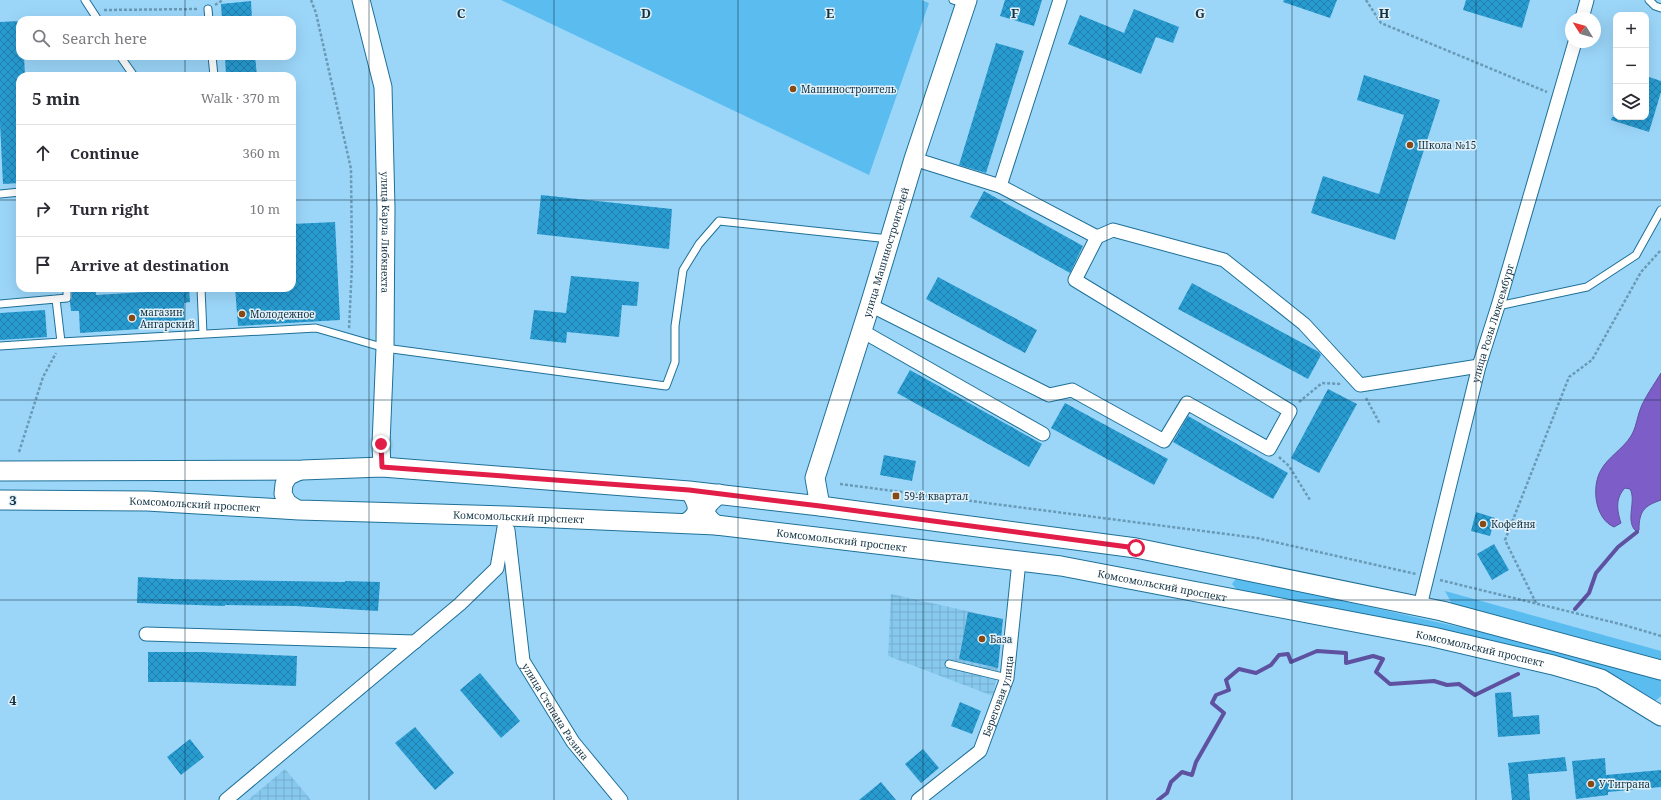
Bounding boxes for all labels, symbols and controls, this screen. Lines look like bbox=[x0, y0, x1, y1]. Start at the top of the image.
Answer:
text: C bbox=[457, 4, 466, 22]
text: D bbox=[641, 4, 651, 22]
text: E bbox=[826, 4, 835, 22]
text: F bbox=[1011, 4, 1019, 22]
text: G bbox=[1195, 4, 1205, 22]
text: H bbox=[1379, 4, 1390, 22]
north arrow bbox=[1565, 12, 1601, 48]
map controls bbox=[1613, 12, 1649, 120]
button: + bbox=[1613, 12, 1649, 48]
search box bbox=[16, 16, 296, 60]
icon: search bbox=[30, 27, 52, 49]
text: Search here bbox=[62, 28, 147, 48]
button: − bbox=[1613, 48, 1649, 84]
place label: Машиностроитель bbox=[801, 82, 897, 96]
marker: Машиностроитель bbox=[788, 84, 798, 94]
button: layers bbox=[1613, 84, 1649, 120]
text: 5 min bbox=[32, 87, 80, 110]
text: Walk · 370 m bbox=[201, 89, 280, 107]
place label: Школа №15 bbox=[1418, 138, 1476, 152]
marker: Школа №15 bbox=[1405, 140, 1415, 150]
icon: ahead bbox=[32, 142, 54, 164]
text: Continue bbox=[70, 143, 139, 163]
text: 360 m bbox=[243, 144, 280, 162]
street label: улица Карла Либкнехта bbox=[378, 171, 393, 293]
street label: улица Машиностроителей bbox=[859, 185, 912, 319]
icon: right bbox=[32, 198, 54, 220]
text: Turn right bbox=[70, 199, 149, 219]
text: 10 m bbox=[250, 200, 280, 218]
icon: arrive bbox=[32, 254, 54, 276]
text: Arrive at destination bbox=[70, 255, 229, 275]
street label: улица Розы Люксембург bbox=[1468, 262, 1517, 384]
place label: магазин Ангарский bbox=[140, 305, 195, 331]
place label: Молодежное bbox=[250, 307, 315, 321]
marker: Молодежное bbox=[237, 309, 247, 319]
marker: магазин Ангарский bbox=[127, 313, 137, 323]
route end bbox=[372, 435, 390, 453]
place label: 59-й квартал bbox=[904, 489, 968, 503]
text: 3 bbox=[9, 491, 17, 509]
marker: 59-й квартал bbox=[891, 491, 901, 501]
street label: Комсомольский проспект bbox=[129, 494, 261, 515]
street label: Комсомольский проспект bbox=[453, 507, 585, 526]
place label: Кофейня bbox=[1491, 517, 1536, 531]
marker: Кофейня bbox=[1478, 519, 1488, 529]
street label: Комсомольский проспект bbox=[776, 525, 908, 555]
route start bbox=[1127, 539, 1145, 557]
street label: Комсомольский проспект bbox=[1096, 566, 1229, 605]
street label: Комсомольский проспект bbox=[1415, 627, 1546, 670]
place label: База bbox=[990, 632, 1013, 646]
marker: База bbox=[977, 634, 987, 644]
street label: Береговая улица bbox=[979, 655, 1016, 739]
street label: улица Степана Разина bbox=[519, 660, 592, 763]
text: 4 bbox=[9, 691, 17, 709]
place label: У Тиграна bbox=[1599, 777, 1651, 791]
marker: У Тиграна bbox=[1586, 779, 1596, 789]

